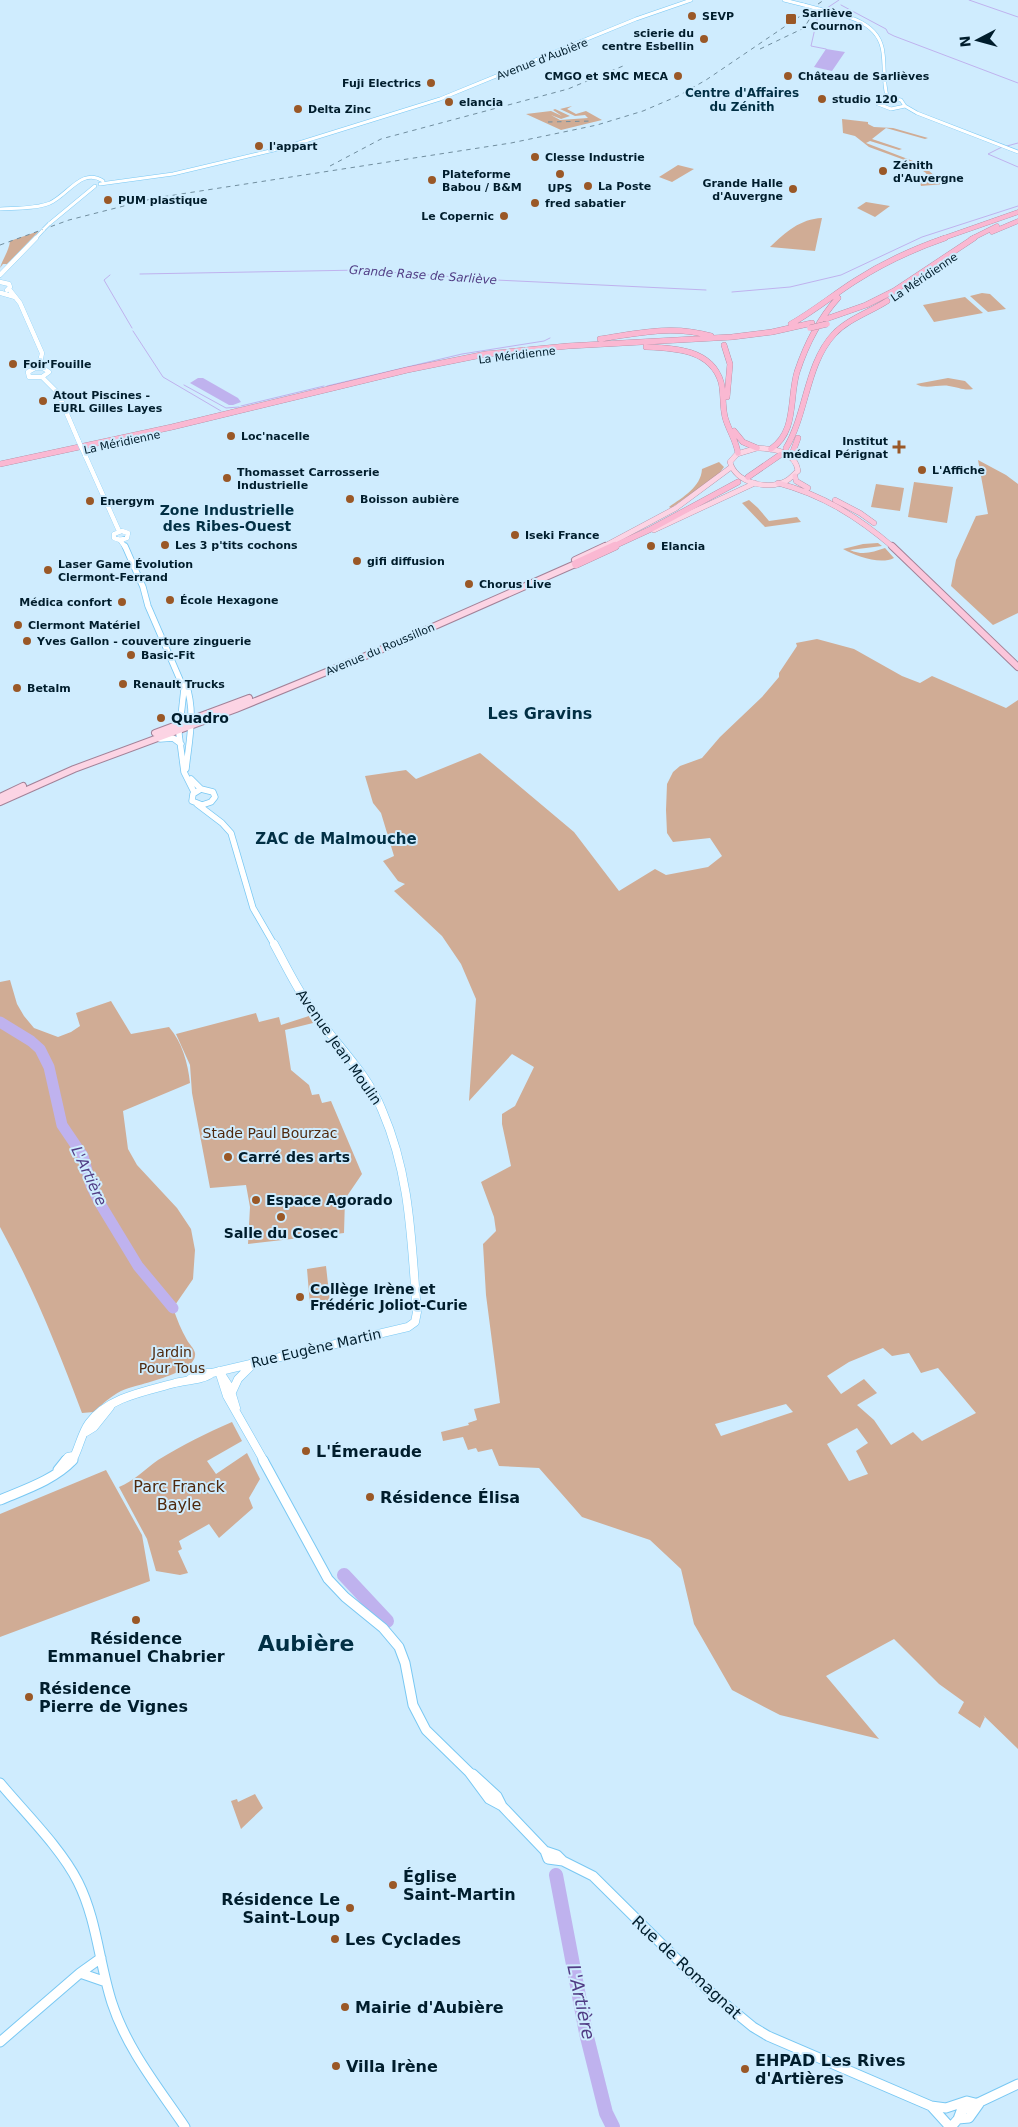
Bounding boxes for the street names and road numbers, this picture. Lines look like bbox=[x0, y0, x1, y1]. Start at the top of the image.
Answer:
street label: Avenue d'Aubière bbox=[495, 36, 590, 83]
street label: La Méridienne bbox=[888, 250, 960, 305]
street label: La Méridienne bbox=[478, 344, 557, 367]
street label: La Méridienne bbox=[83, 428, 162, 457]
street label: Avenue du Roussillon bbox=[324, 621, 437, 678]
street label: Avenue Jean Moulin bbox=[293, 986, 385, 1108]
street label: Rue Eugène Martin bbox=[249, 1325, 383, 1371]
street label: Rue de Romagnat bbox=[628, 1912, 745, 2023]

